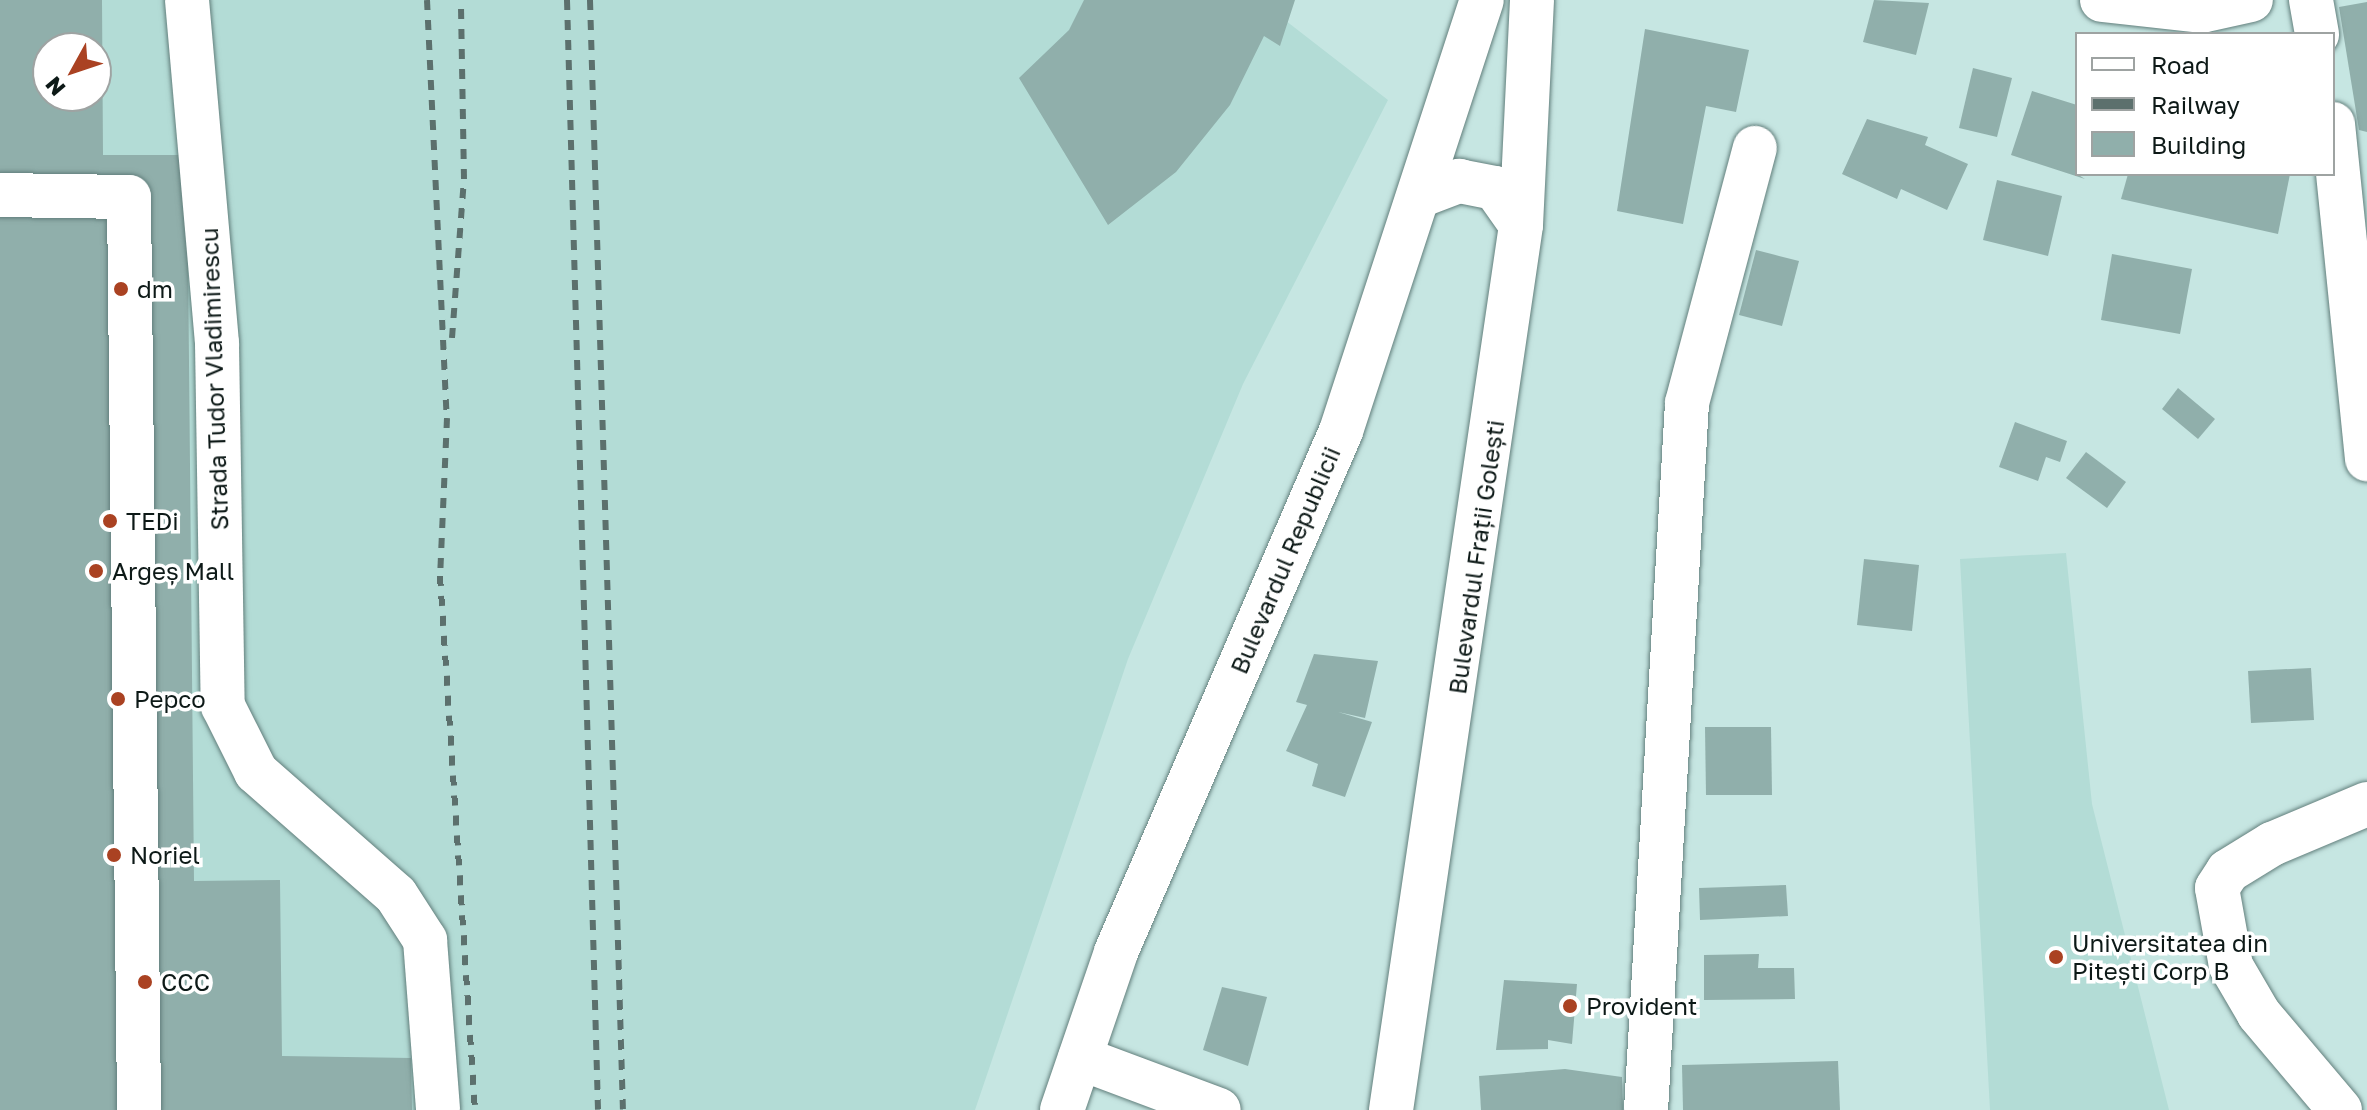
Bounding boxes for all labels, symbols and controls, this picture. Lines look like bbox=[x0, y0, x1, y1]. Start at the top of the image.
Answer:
north arrow bbox=[32, 32, 112, 112]
legend bbox=[2075, 32, 2335, 176]
text: Road bbox=[2151, 50, 2210, 79]
text: N bbox=[39, 71, 70, 102]
text: Railway bbox=[2151, 90, 2240, 119]
text: Building bbox=[2151, 130, 2246, 159]
street label: Strada Tudor Vladimirescu bbox=[194, 227, 234, 531]
place label: dm bbox=[137, 275, 173, 303]
marker: dm bbox=[112, 280, 130, 298]
street label: Bulevardul Frații Golești bbox=[1442, 418, 1510, 696]
street label: Bulevardul Republicii bbox=[1224, 442, 1346, 678]
place label: TEDi bbox=[126, 507, 179, 535]
marker: TEDi bbox=[101, 512, 119, 530]
place label: Argeș Mall bbox=[112, 557, 234, 585]
marker: Argeș Mall bbox=[87, 562, 105, 580]
place label: Pepco bbox=[134, 685, 206, 713]
marker: Pepco bbox=[109, 690, 127, 708]
place label: Noriel bbox=[130, 841, 200, 869]
marker: Noriel bbox=[105, 846, 123, 864]
place label: Universitatea din Pitești Corp B bbox=[2072, 929, 2268, 985]
marker: Universitatea din Pitești Corp B bbox=[2047, 948, 2065, 966]
place label: CCC bbox=[161, 968, 210, 996]
marker: CCC bbox=[136, 973, 154, 991]
place label: Provident bbox=[1586, 992, 1697, 1020]
marker: Provident bbox=[1561, 997, 1579, 1015]

